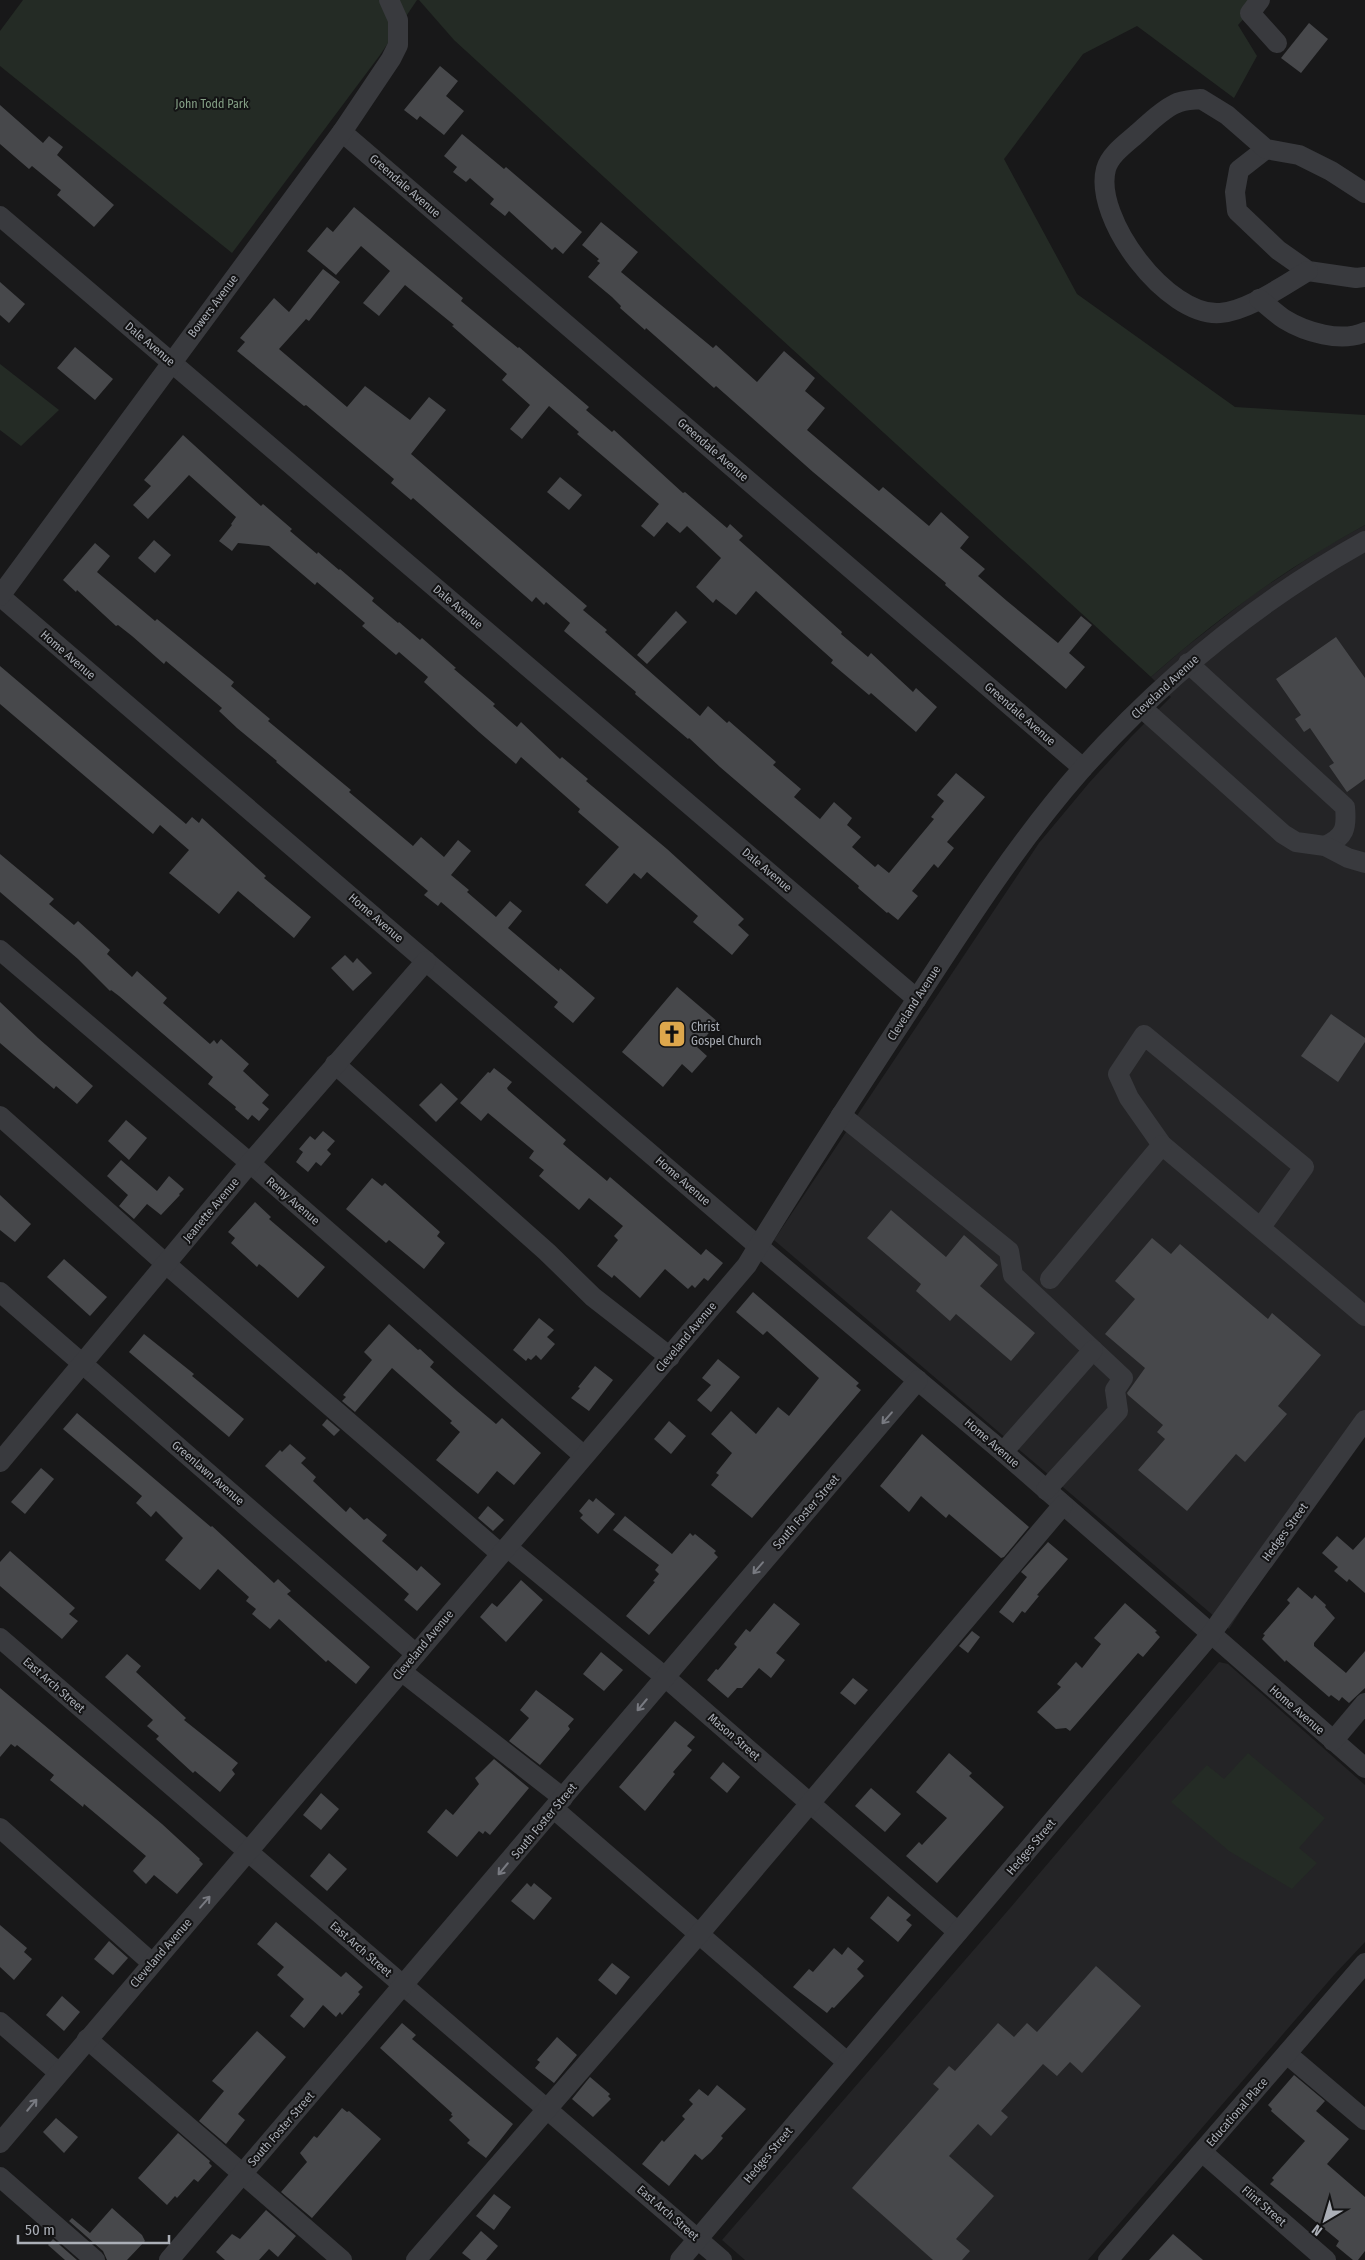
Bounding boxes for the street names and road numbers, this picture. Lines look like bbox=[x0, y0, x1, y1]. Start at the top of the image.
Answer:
street label: Greendale Avenue bbox=[367, 152, 443, 221]
street label: Bowers Avenue bbox=[185, 272, 241, 340]
street label: Dale Avenue bbox=[122, 319, 178, 369]
street label: Greendale Avenue bbox=[675, 416, 751, 485]
street label: Dale Avenue bbox=[430, 582, 486, 632]
street label: Home Avenue bbox=[38, 628, 98, 683]
street label: Cleveland Avenue bbox=[1128, 652, 1202, 722]
street label: Greendale Avenue bbox=[982, 680, 1058, 749]
street label: Dale Avenue bbox=[739, 845, 795, 895]
street label: Home Avenue bbox=[346, 891, 406, 946]
street label: Cleveland Avenue bbox=[884, 963, 944, 1043]
street label: Home Avenue bbox=[653, 1154, 713, 1209]
street label: Remy Avenue bbox=[264, 1174, 322, 1228]
street label: Jeanette Avenue bbox=[180, 1175, 242, 1245]
street label: Cleveland Avenue bbox=[653, 1299, 719, 1375]
street label: Home Avenue bbox=[962, 1416, 1022, 1471]
street label: Greenlawn Avenue bbox=[169, 1438, 247, 1508]
street label: South Foster Street bbox=[770, 1472, 842, 1552]
street label: Hedges Street bbox=[1259, 1500, 1311, 1564]
street label: Cleveland Avenue bbox=[390, 1607, 456, 1683]
street label: East Arch Street bbox=[20, 1654, 88, 1716]
street label: Home Avenue bbox=[1267, 1683, 1327, 1738]
street label: Mason Street bbox=[705, 1711, 763, 1763]
street label: South Foster Street bbox=[508, 1780, 580, 1862]
street label: Hedges Street bbox=[1004, 1816, 1058, 1878]
street label: Cleveland Avenue bbox=[127, 1916, 195, 1990]
street label: East Arch Street bbox=[327, 1918, 395, 1980]
street label: Educational Place bbox=[1203, 2075, 1271, 2149]
street label: South Foster Street bbox=[245, 2089, 317, 2169]
street label: Hedges Street bbox=[741, 2124, 795, 2186]
street label: East Arch Street bbox=[634, 2182, 702, 2244]
street label: Flint Street bbox=[1239, 2183, 1289, 2229]

